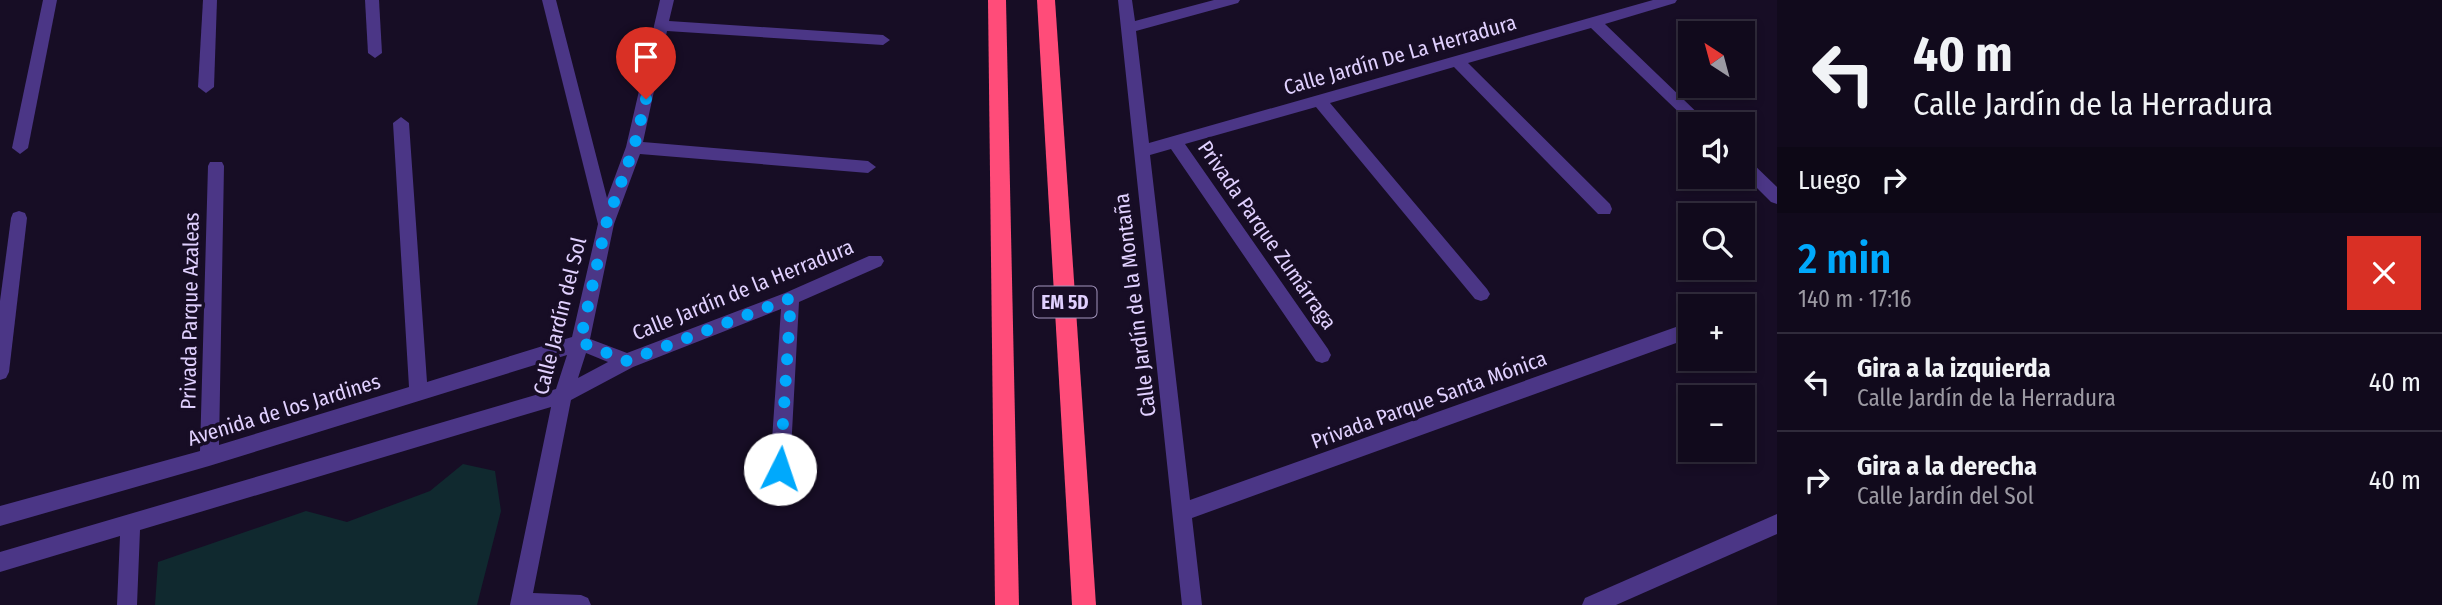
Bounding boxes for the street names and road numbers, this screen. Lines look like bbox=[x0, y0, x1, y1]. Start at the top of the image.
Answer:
street label: Calle Jardín De La Herradura bbox=[1281, 9, 1519, 101]
street label: Privada Parque Zumárraga bbox=[1192, 136, 1342, 334]
street label: Calle Jardín de la Montaña bbox=[1108, 192, 1162, 418]
street label: Privada Parque Azaleas bbox=[175, 212, 205, 410]
street label: Calle Jardín del Sol bbox=[528, 234, 592, 398]
street label: Calle Jardín de la Herradura bbox=[629, 234, 857, 346]
road number: EM 5D bbox=[1034, 286, 1096, 318]
street label: Privada Parque Santa Mónica bbox=[1308, 345, 1550, 455]
street label: Avenida de los Jardines bbox=[184, 368, 384, 452]

